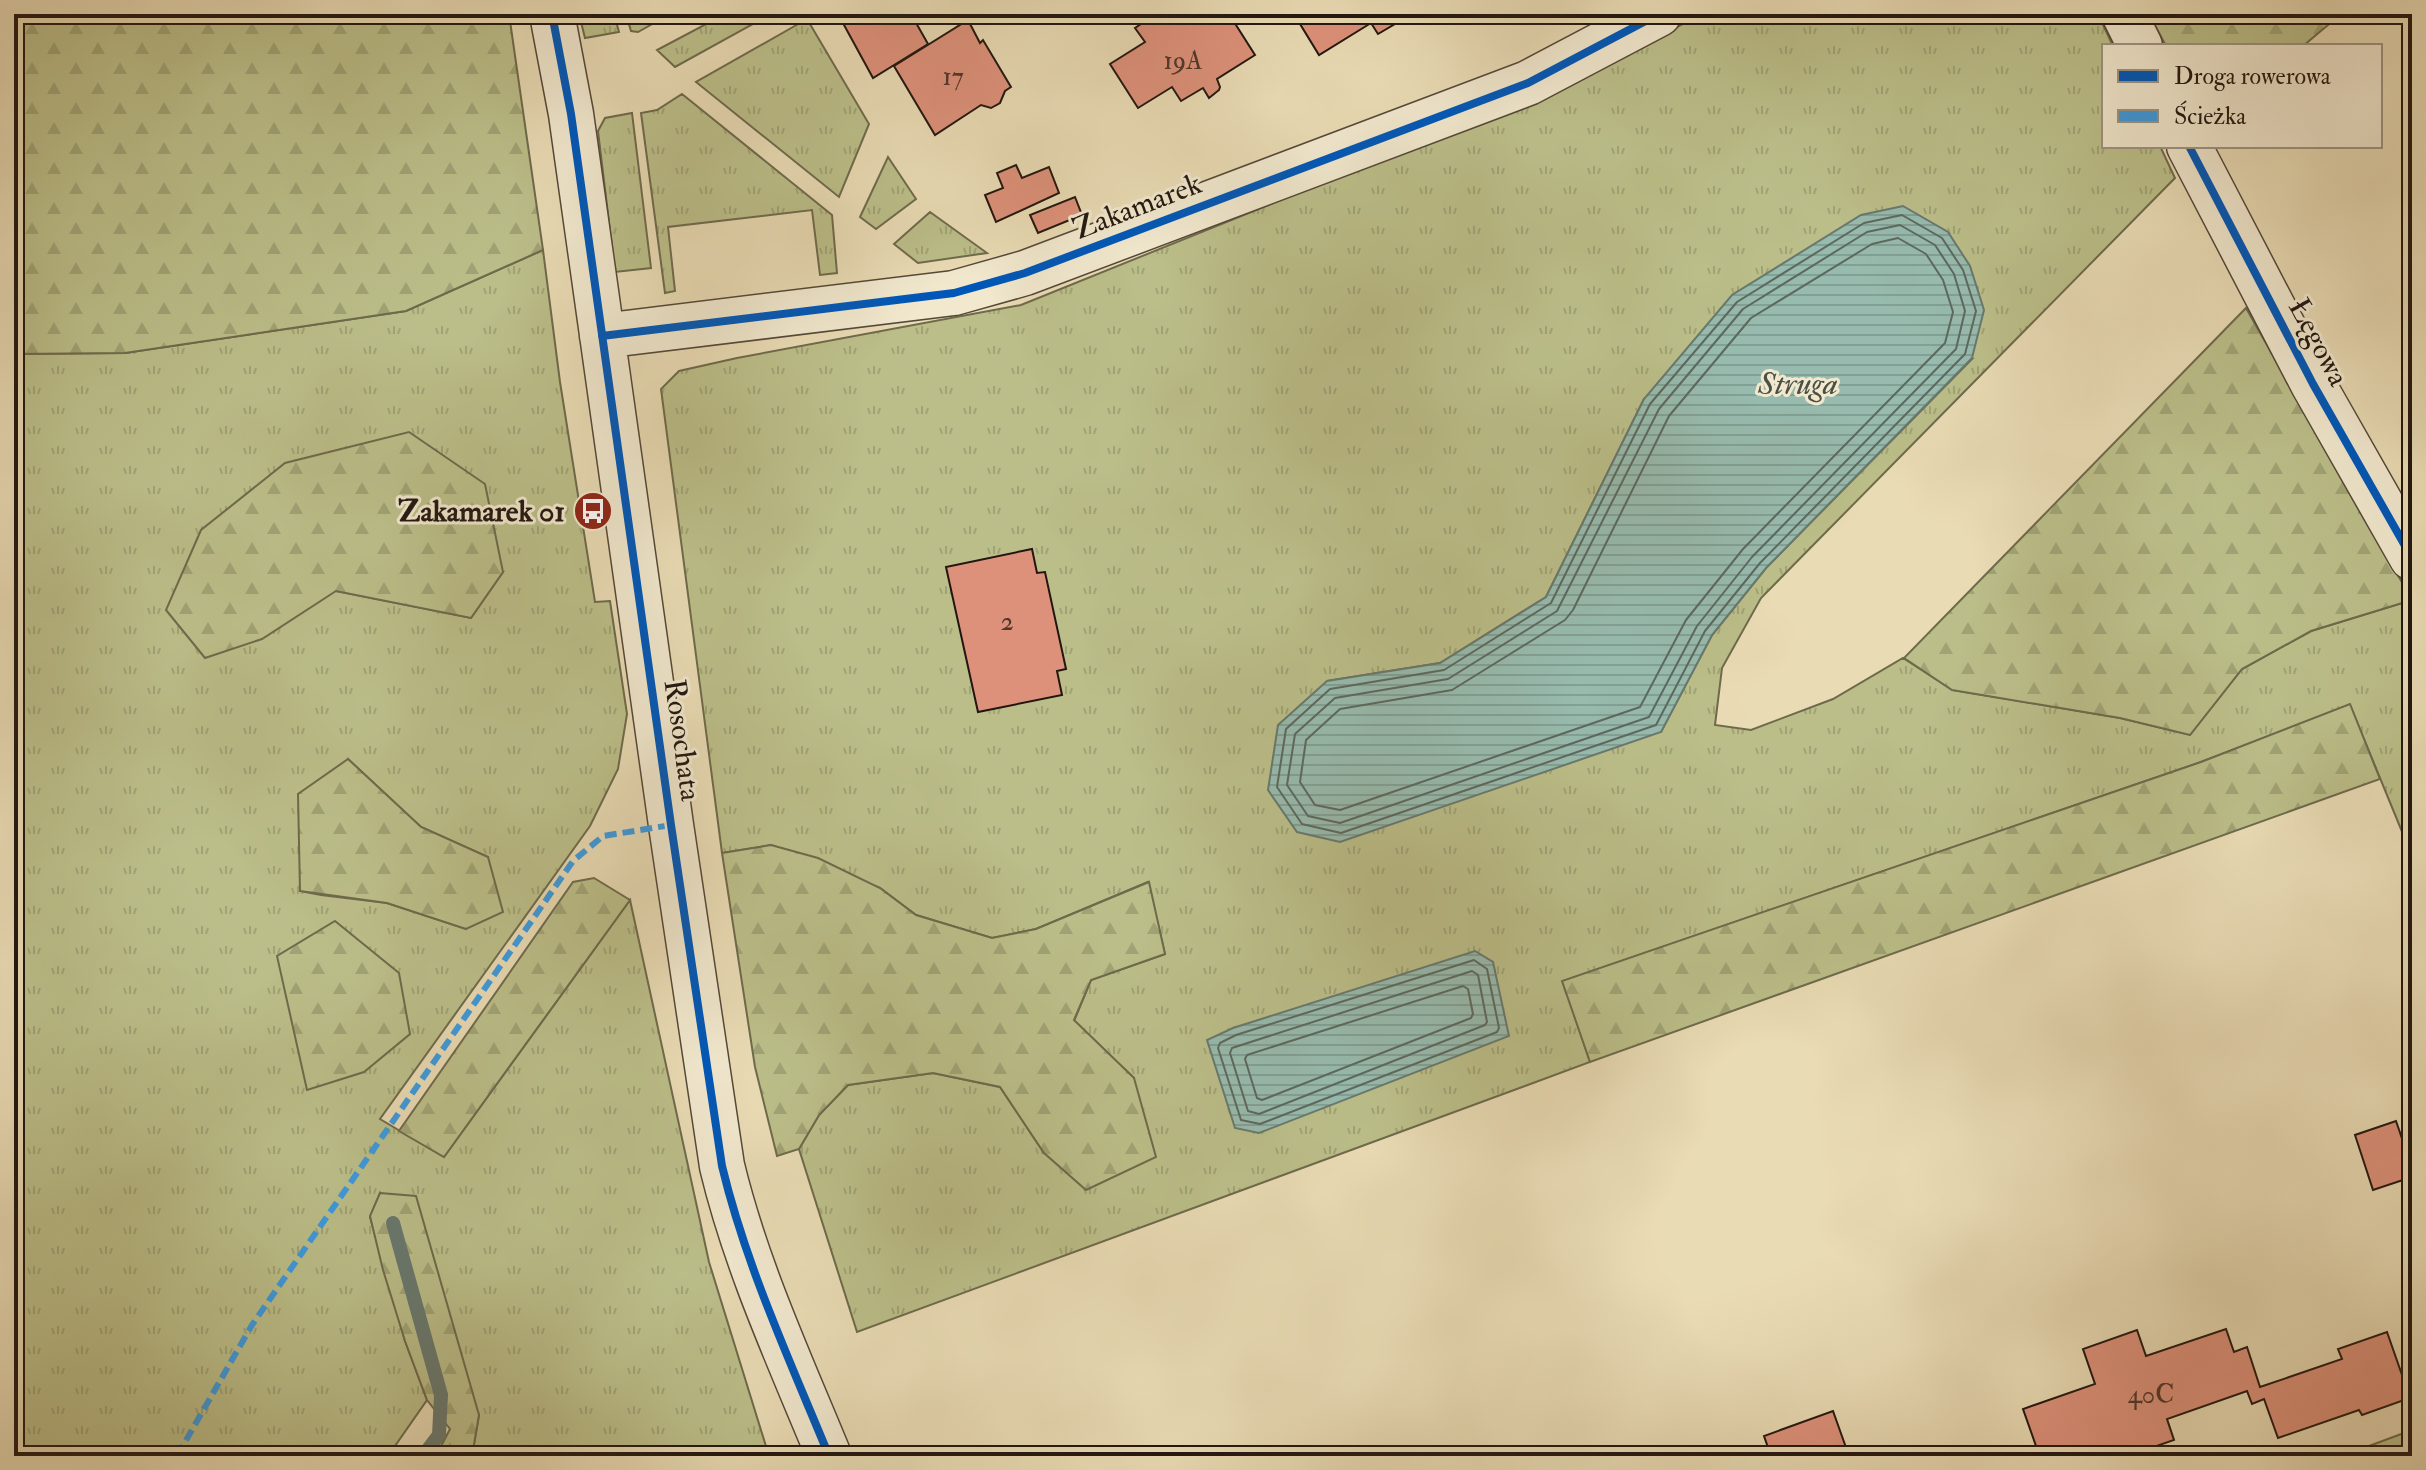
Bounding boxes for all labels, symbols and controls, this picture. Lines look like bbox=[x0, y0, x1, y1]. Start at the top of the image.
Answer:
legend bbox=[2102, 44, 2382, 148]
house number: 19A bbox=[1163, 45, 1203, 77]
house number: 17 bbox=[942, 61, 964, 93]
text: Droga rowerowa bbox=[2174, 61, 2332, 92]
text: Ścieżka bbox=[2174, 100, 2247, 132]
street label: Zakamarek bbox=[1068, 165, 1207, 248]
street label: Łęgowa bbox=[2280, 292, 2357, 393]
water label: Struga bbox=[1757, 364, 1838, 404]
bus stop icon: Zakamarek 01 bbox=[572, 490, 614, 532]
place label: Zakamarek 01 bbox=[398, 493, 565, 530]
house number: 2 bbox=[1000, 606, 1014, 638]
street label: Rosochata bbox=[656, 677, 709, 804]
house number: 40C bbox=[2128, 1379, 2174, 1411]

